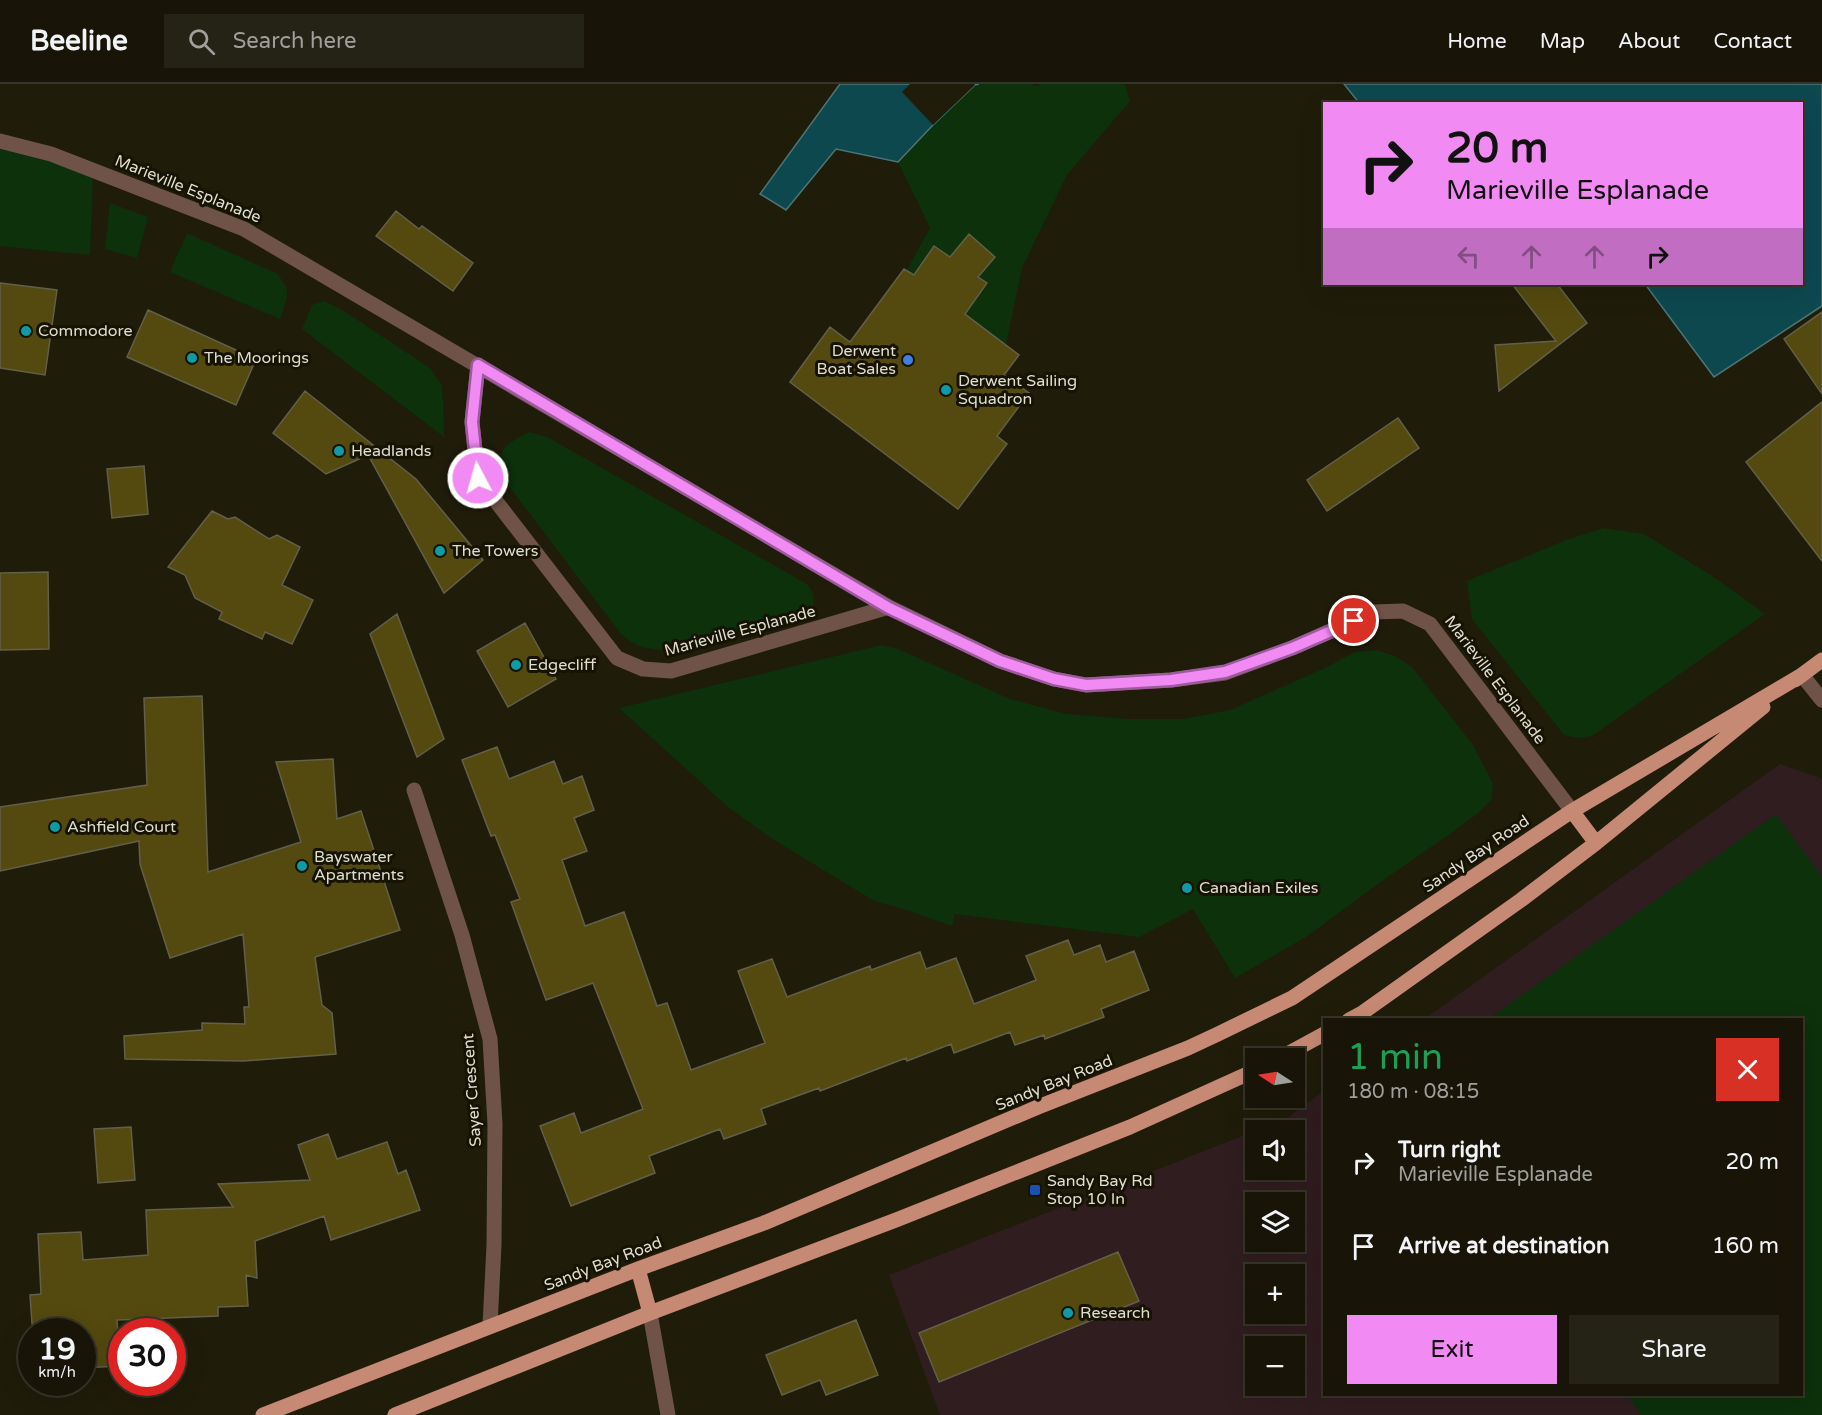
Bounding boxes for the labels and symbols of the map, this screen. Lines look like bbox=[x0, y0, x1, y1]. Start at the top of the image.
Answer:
street label: Marieville Esplanade bbox=[112, 151, 264, 227]
place label: Commodore bbox=[38, 321, 132, 341]
marker: Commodore bbox=[19, 324, 33, 338]
place label: Derwent Boat Sales bbox=[817, 341, 896, 379]
place label: The Moorings bbox=[204, 348, 309, 368]
marker: The Moorings bbox=[185, 351, 199, 365]
marker: Derwent Boat Sales bbox=[901, 353, 915, 367]
place label: Derwent Sailing Squadron bbox=[958, 371, 1077, 409]
marker: Derwent Sailing Squadron bbox=[939, 383, 953, 397]
place label: Headlands bbox=[351, 441, 432, 461]
marker: Headlands bbox=[332, 444, 346, 458]
position arrow bbox=[446, 446, 510, 510]
place label: The Towers bbox=[452, 541, 538, 561]
marker: The Towers bbox=[433, 544, 447, 558]
pin bbox=[1328, 595, 1379, 646]
street label: Marieville Esplanade bbox=[662, 601, 818, 661]
street label: Marieville Esplanade bbox=[1440, 612, 1550, 748]
place label: Edgecliff bbox=[528, 655, 597, 675]
marker: Edgecliff bbox=[509, 658, 523, 672]
street label: Sandy Bay Road bbox=[1419, 811, 1533, 897]
place label: Ashfield Court bbox=[67, 817, 176, 837]
marker: Ashfield Court bbox=[48, 820, 62, 834]
place label: Bayswater Apartments bbox=[314, 847, 404, 885]
marker: Bayswater Apartments bbox=[295, 859, 309, 873]
place label: Canadian Exiles bbox=[1199, 878, 1318, 898]
marker: Canadian Exiles bbox=[1180, 881, 1194, 895]
street label: Sayer Crescent bbox=[458, 1033, 486, 1147]
north arrow bbox=[1245, 1048, 1305, 1108]
street label: Sandy Bay Road bbox=[993, 1050, 1115, 1116]
place label: Sandy Bay Rd Stop 10 In bbox=[1047, 1171, 1153, 1209]
marker: Sandy Bay Rd Stop 10 In bbox=[1028, 1183, 1042, 1197]
street label: Sandy Bay Road bbox=[541, 1232, 665, 1296]
place label: Research bbox=[1080, 1303, 1150, 1323]
marker: Research bbox=[1061, 1306, 1075, 1320]
speed limit sign: 30 bbox=[108, 1318, 186, 1396]

